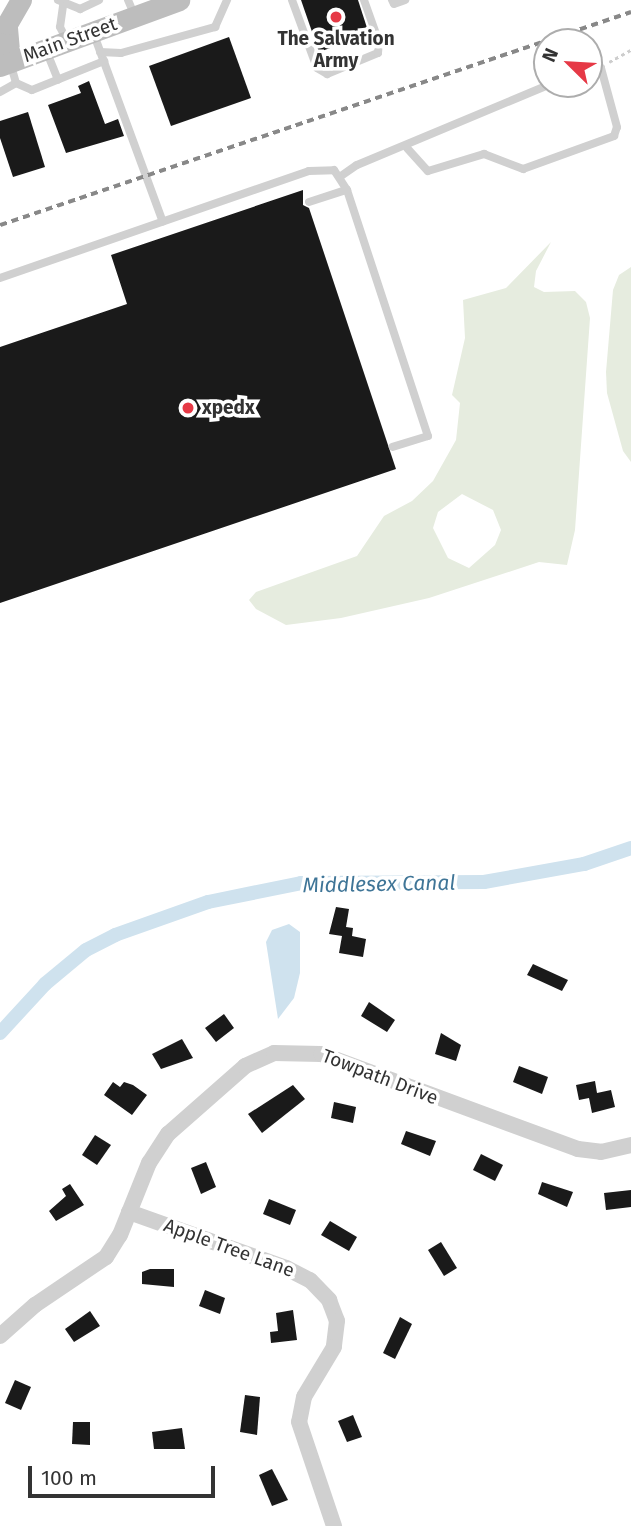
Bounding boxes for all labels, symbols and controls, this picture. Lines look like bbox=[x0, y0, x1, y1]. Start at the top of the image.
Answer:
marker: The Salvation Army bbox=[328, 9, 344, 25]
street label: Main Street bbox=[20, 12, 120, 68]
place label: The Salvation Army bbox=[277, 28, 395, 72]
north arrow bbox=[533, 28, 603, 98]
text: N bbox=[537, 45, 563, 66]
place label: xpedx bbox=[202, 397, 255, 419]
marker: xpedx bbox=[180, 400, 196, 416]
water label: Middlesex Canal bbox=[302, 870, 456, 898]
street label: Towpath Drive bbox=[319, 1044, 441, 1110]
street label: Apple Tree Lane bbox=[161, 1214, 297, 1282]
scale bar bbox=[32, 1452, 219, 1496]
text: 100 m bbox=[41, 1465, 97, 1491]

